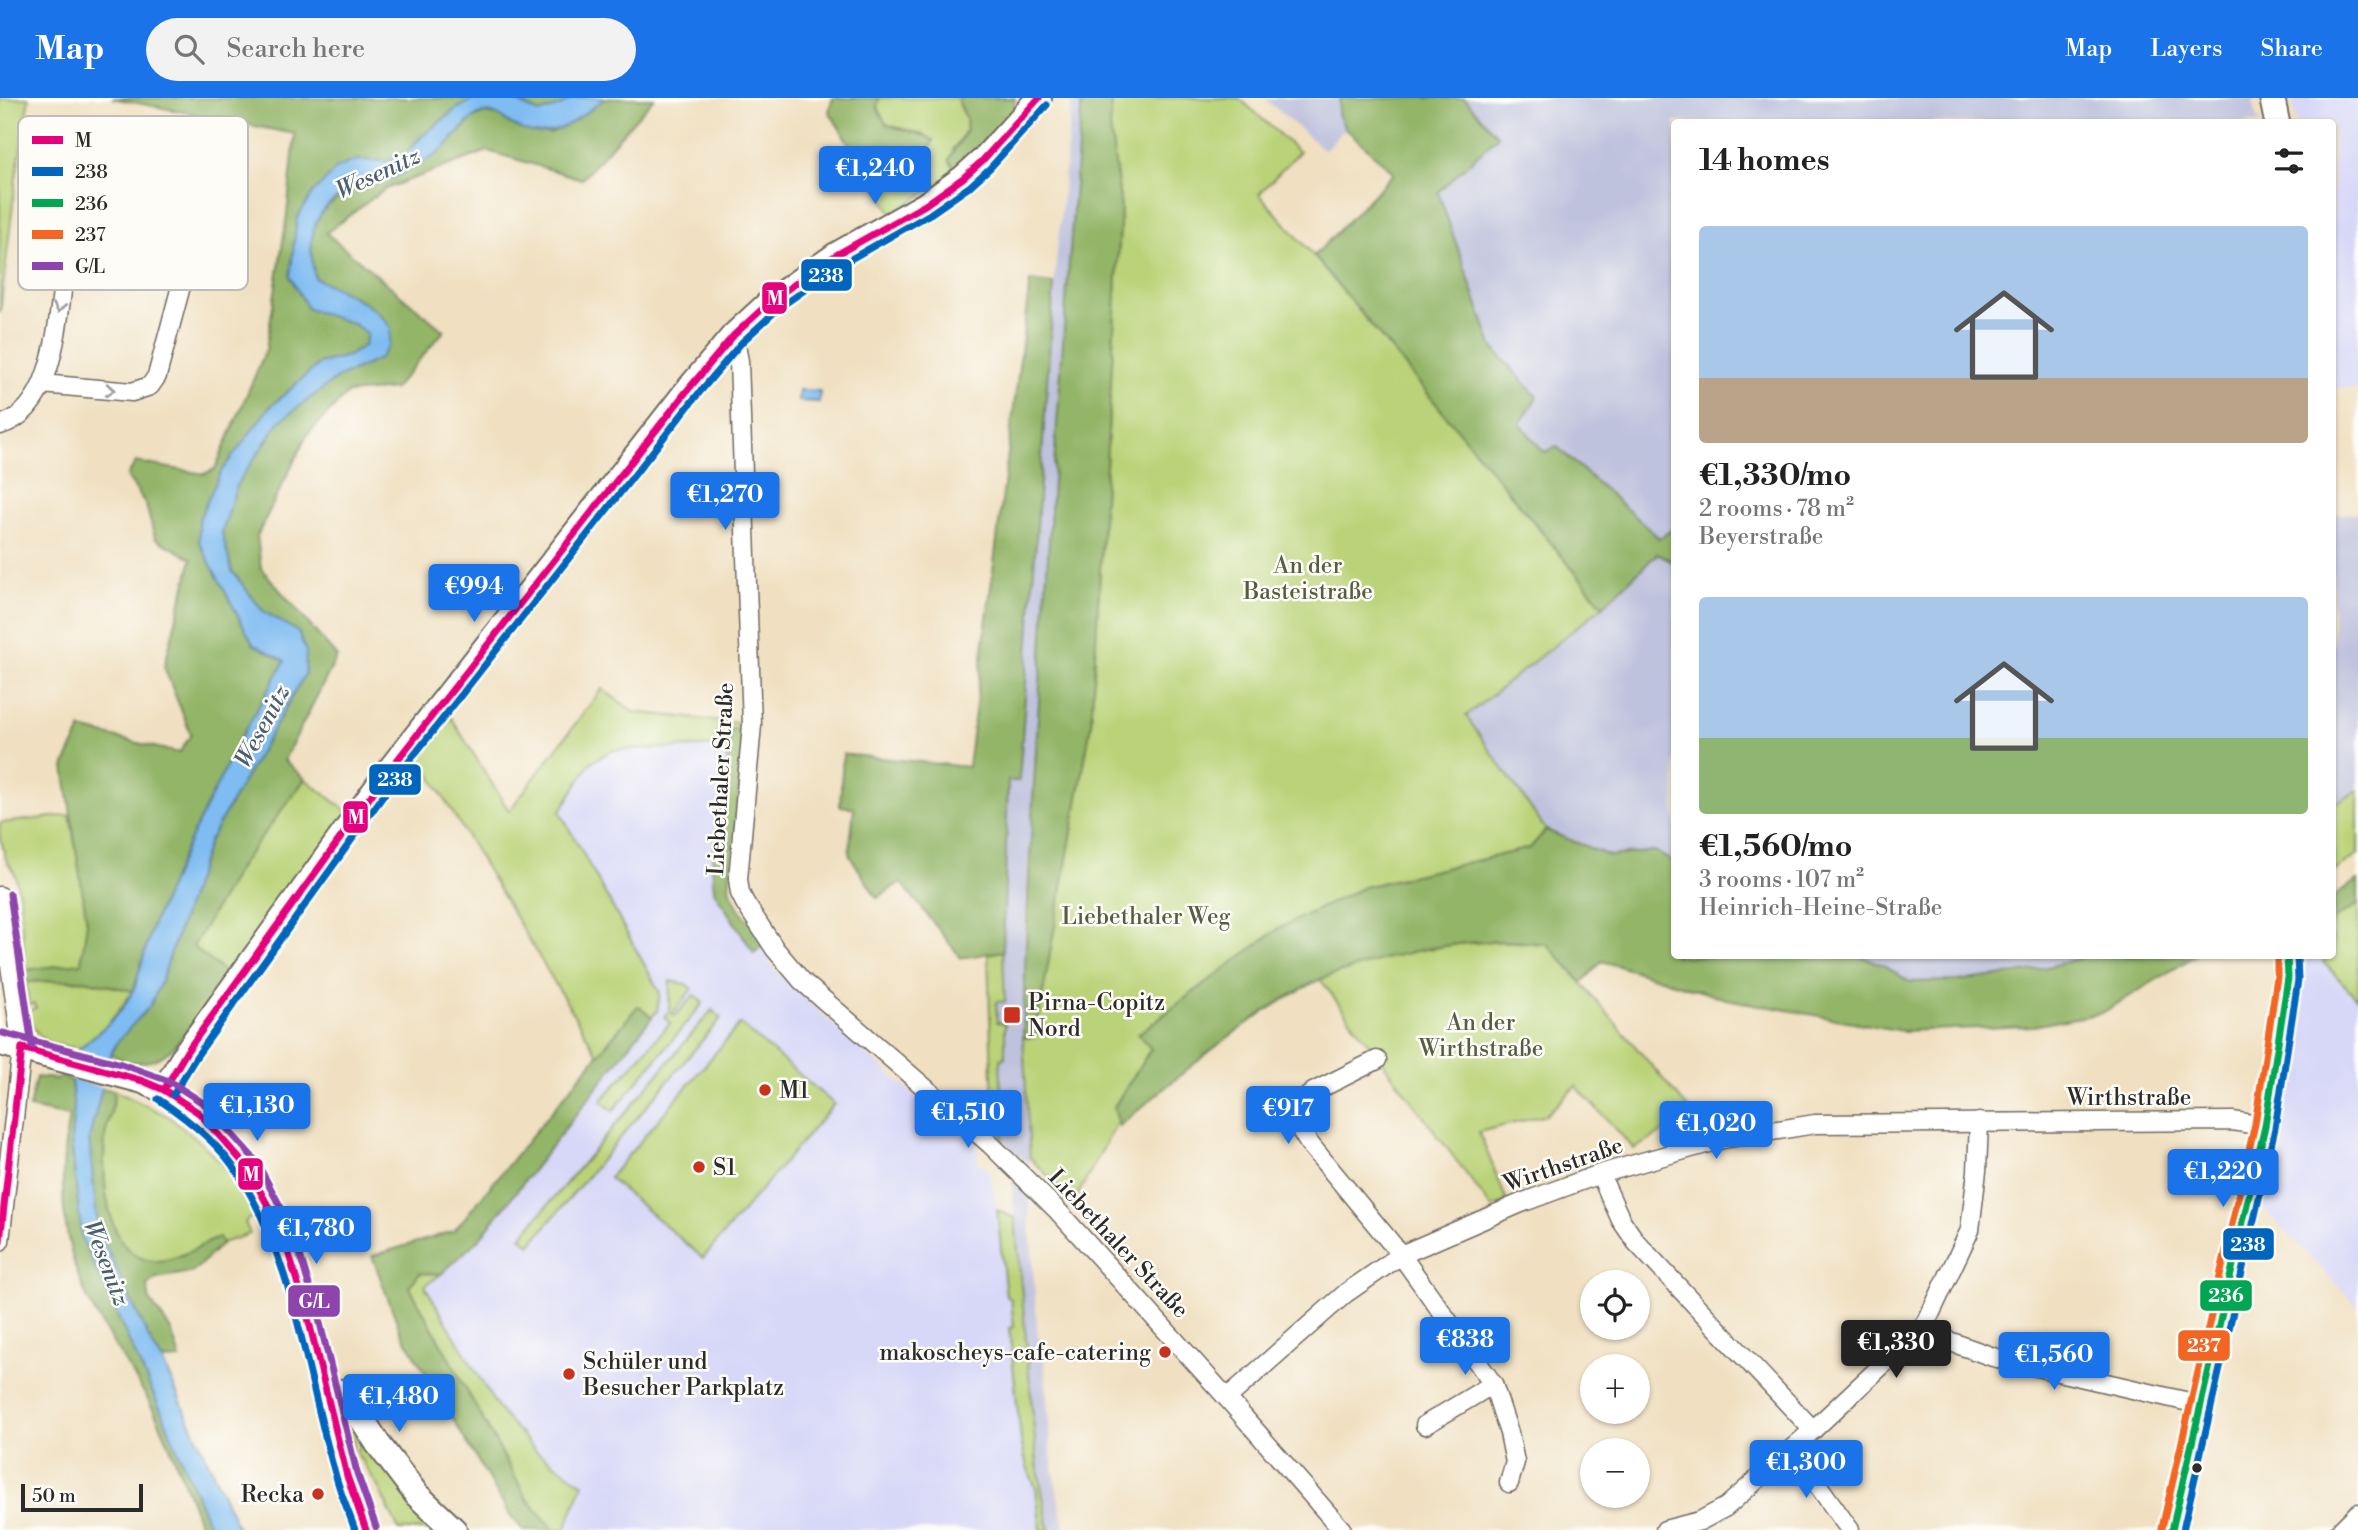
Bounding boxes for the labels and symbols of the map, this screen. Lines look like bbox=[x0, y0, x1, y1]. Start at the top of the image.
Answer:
legend bbox=[18, 116, 248, 290]
text: M bbox=[75, 129, 92, 153]
water label: Wesenitz bbox=[331, 141, 426, 207]
pin: €1,240 bbox=[818, 146, 932, 206]
text: 238 bbox=[75, 160, 108, 184]
text: 236 bbox=[75, 192, 108, 216]
text: 237 bbox=[75, 223, 106, 247]
text: G/L bbox=[75, 255, 105, 279]
line badge: 238 bbox=[800, 258, 853, 292]
text: 238 bbox=[808, 264, 844, 288]
line badge: M bbox=[761, 281, 788, 315]
text: M bbox=[766, 287, 784, 311]
one-way arrow bbox=[52, 302, 67, 314]
one-way arrow bbox=[105, 382, 116, 397]
pin: €1,270 bbox=[668, 472, 782, 532]
park label: An der Basteistraße bbox=[1242, 552, 1373, 606]
pin: €994 bbox=[433, 564, 515, 624]
water label: Wesenitz bbox=[228, 680, 297, 773]
street label: Liebethaler Straße bbox=[702, 682, 740, 876]
line badge: 238 bbox=[368, 763, 422, 796]
text: 238 bbox=[377, 768, 413, 792]
line badge: M bbox=[342, 800, 369, 834]
text: M bbox=[347, 806, 365, 830]
park label: Liebethaler Weg bbox=[1062, 903, 1231, 931]
place label: Pirna-Copitz Nord bbox=[1028, 989, 1165, 1043]
marker: Pirna-Copitz Nord bbox=[1002, 1005, 1022, 1025]
park label: An der Wirthstraße bbox=[1418, 1009, 1543, 1063]
place label: M1 bbox=[779, 1077, 809, 1105]
marker: M1 bbox=[757, 1082, 773, 1098]
pin: €1,130 bbox=[200, 1084, 314, 1143]
street label: Wirthstraße bbox=[2066, 1084, 2191, 1112]
pin: €917 bbox=[1247, 1086, 1329, 1146]
pin: €1,510 bbox=[911, 1090, 1025, 1150]
pin: €1,020 bbox=[1659, 1102, 1773, 1161]
street label: Wirthstraße bbox=[1499, 1131, 1627, 1199]
pin: €1,220 bbox=[2166, 1150, 2280, 1209]
place label: S1 bbox=[713, 1154, 736, 1182]
line badge: M bbox=[237, 1157, 264, 1191]
marker: S1 bbox=[691, 1159, 707, 1175]
text: M bbox=[242, 1163, 260, 1187]
street label: Liebethaler Straße bbox=[1042, 1163, 1194, 1324]
pin: €1,780 bbox=[259, 1206, 373, 1266]
water label: Wesenitz bbox=[76, 1216, 136, 1311]
line badge: 238 bbox=[2222, 1227, 2275, 1261]
text: 238 bbox=[2230, 1233, 2266, 1257]
line badge: 236 bbox=[2199, 1279, 2253, 1312]
line badge: G/L bbox=[287, 1284, 341, 1318]
text: 236 bbox=[2208, 1284, 2244, 1308]
text: G/L bbox=[298, 1290, 330, 1314]
pin: €838 bbox=[1424, 1318, 1506, 1377]
pin: €1,330 bbox=[1839, 1320, 1953, 1380]
line badge: 237 bbox=[2177, 1329, 2231, 1362]
pin: €1,560 bbox=[1997, 1332, 2111, 1392]
text: 237 bbox=[2187, 1334, 2221, 1358]
place label: makoscheys-cafe-catering bbox=[879, 1339, 1151, 1367]
marker: makoscheys-cafe-catering bbox=[1157, 1344, 1173, 1360]
place label: Schüler und Besucher Parkplatz bbox=[582, 1348, 784, 1402]
marker: Schüler und Besucher Parkplatz bbox=[561, 1366, 577, 1382]
pin: €1,480 bbox=[342, 1374, 456, 1434]
pin: €1,300 bbox=[1749, 1440, 1863, 1500]
unlabelled marker bbox=[2190, 1461, 2204, 1475]
scale bar bbox=[21, 1481, 144, 1513]
place label: Recka bbox=[241, 1481, 304, 1509]
marker: Recka bbox=[310, 1486, 326, 1502]

